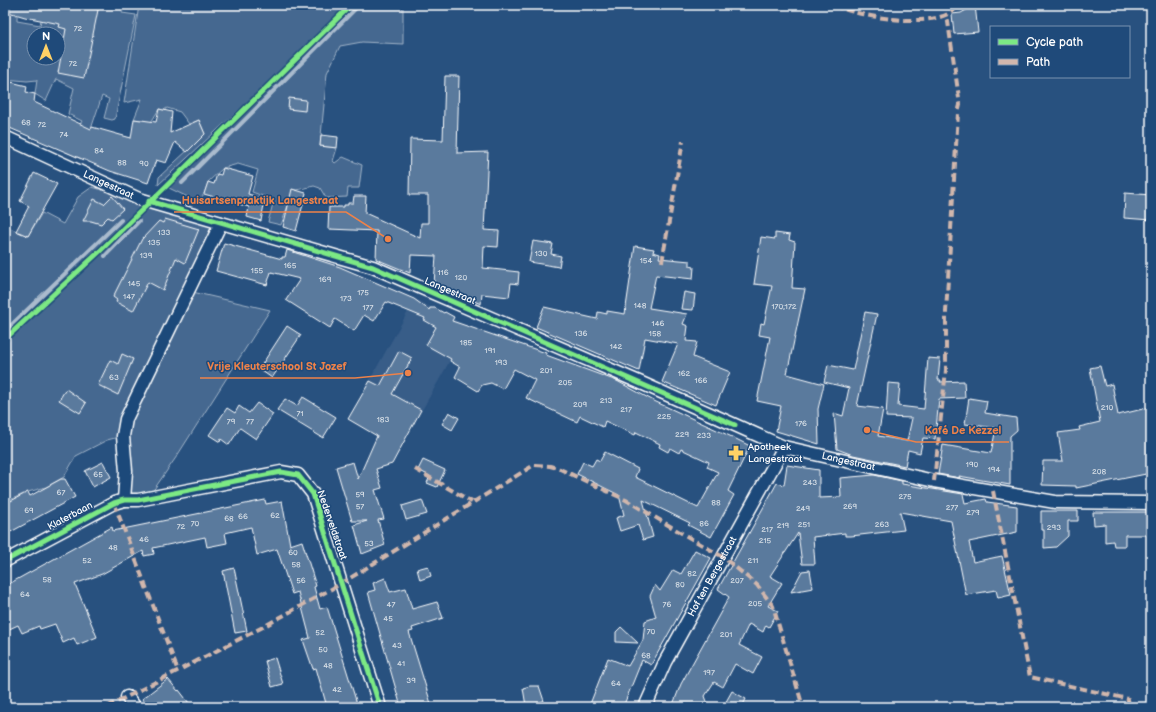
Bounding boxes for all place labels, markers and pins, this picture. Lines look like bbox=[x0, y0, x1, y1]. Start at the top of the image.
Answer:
callout: Huisartsenpraktijk Langestraat bbox=[174, 189, 346, 212]
callout: Vrije Kleuterschool St Jozef bbox=[200, 355, 355, 378]
callout: Kafé De Kezzel bbox=[916, 419, 1009, 442]
place label: Apotheek Langestraat bbox=[748, 441, 802, 465]
pharmacy icon: Apotheek Langestraat bbox=[727, 444, 745, 462]

